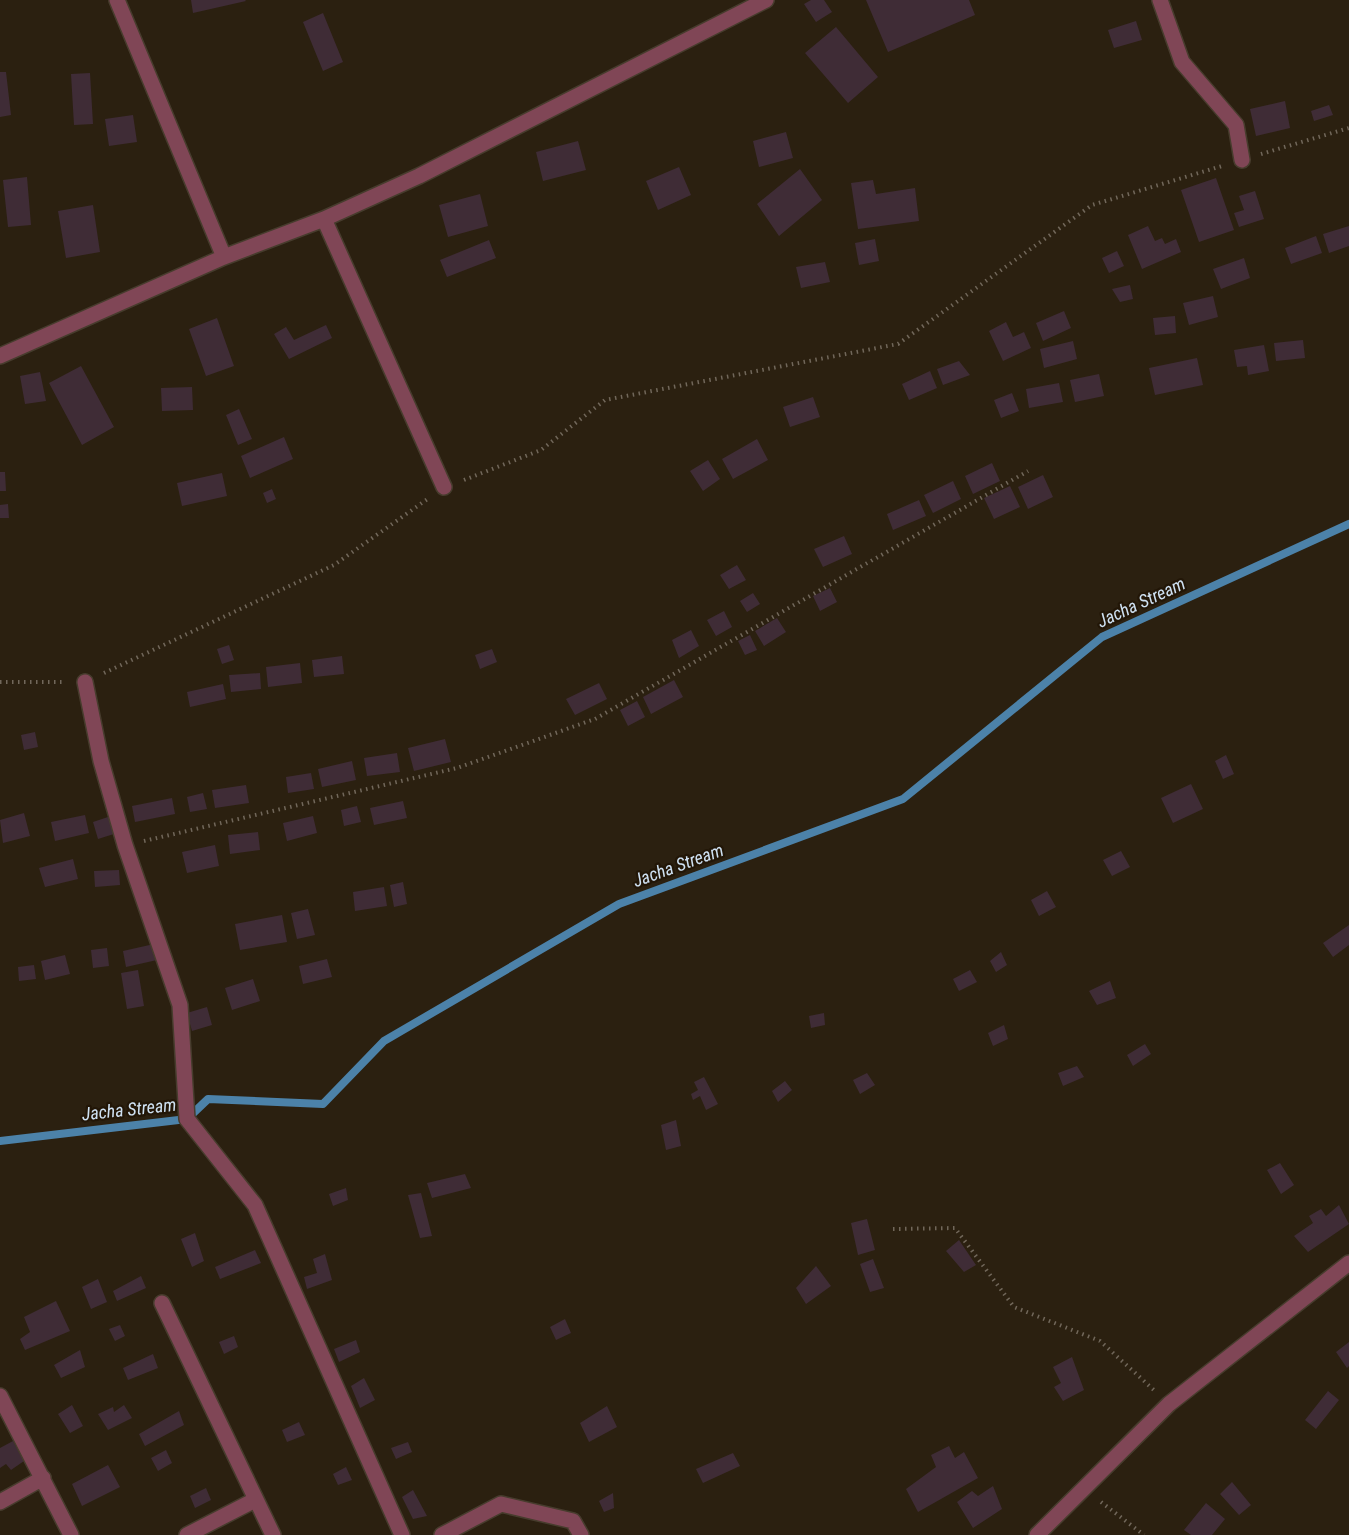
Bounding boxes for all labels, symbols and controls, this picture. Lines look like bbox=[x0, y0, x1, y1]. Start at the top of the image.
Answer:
water label: Jacha Stream bbox=[1094, 572, 1188, 632]
water label: Jacha Stream bbox=[630, 839, 726, 891]
water label: Jacha Stream bbox=[81, 1094, 177, 1124]

